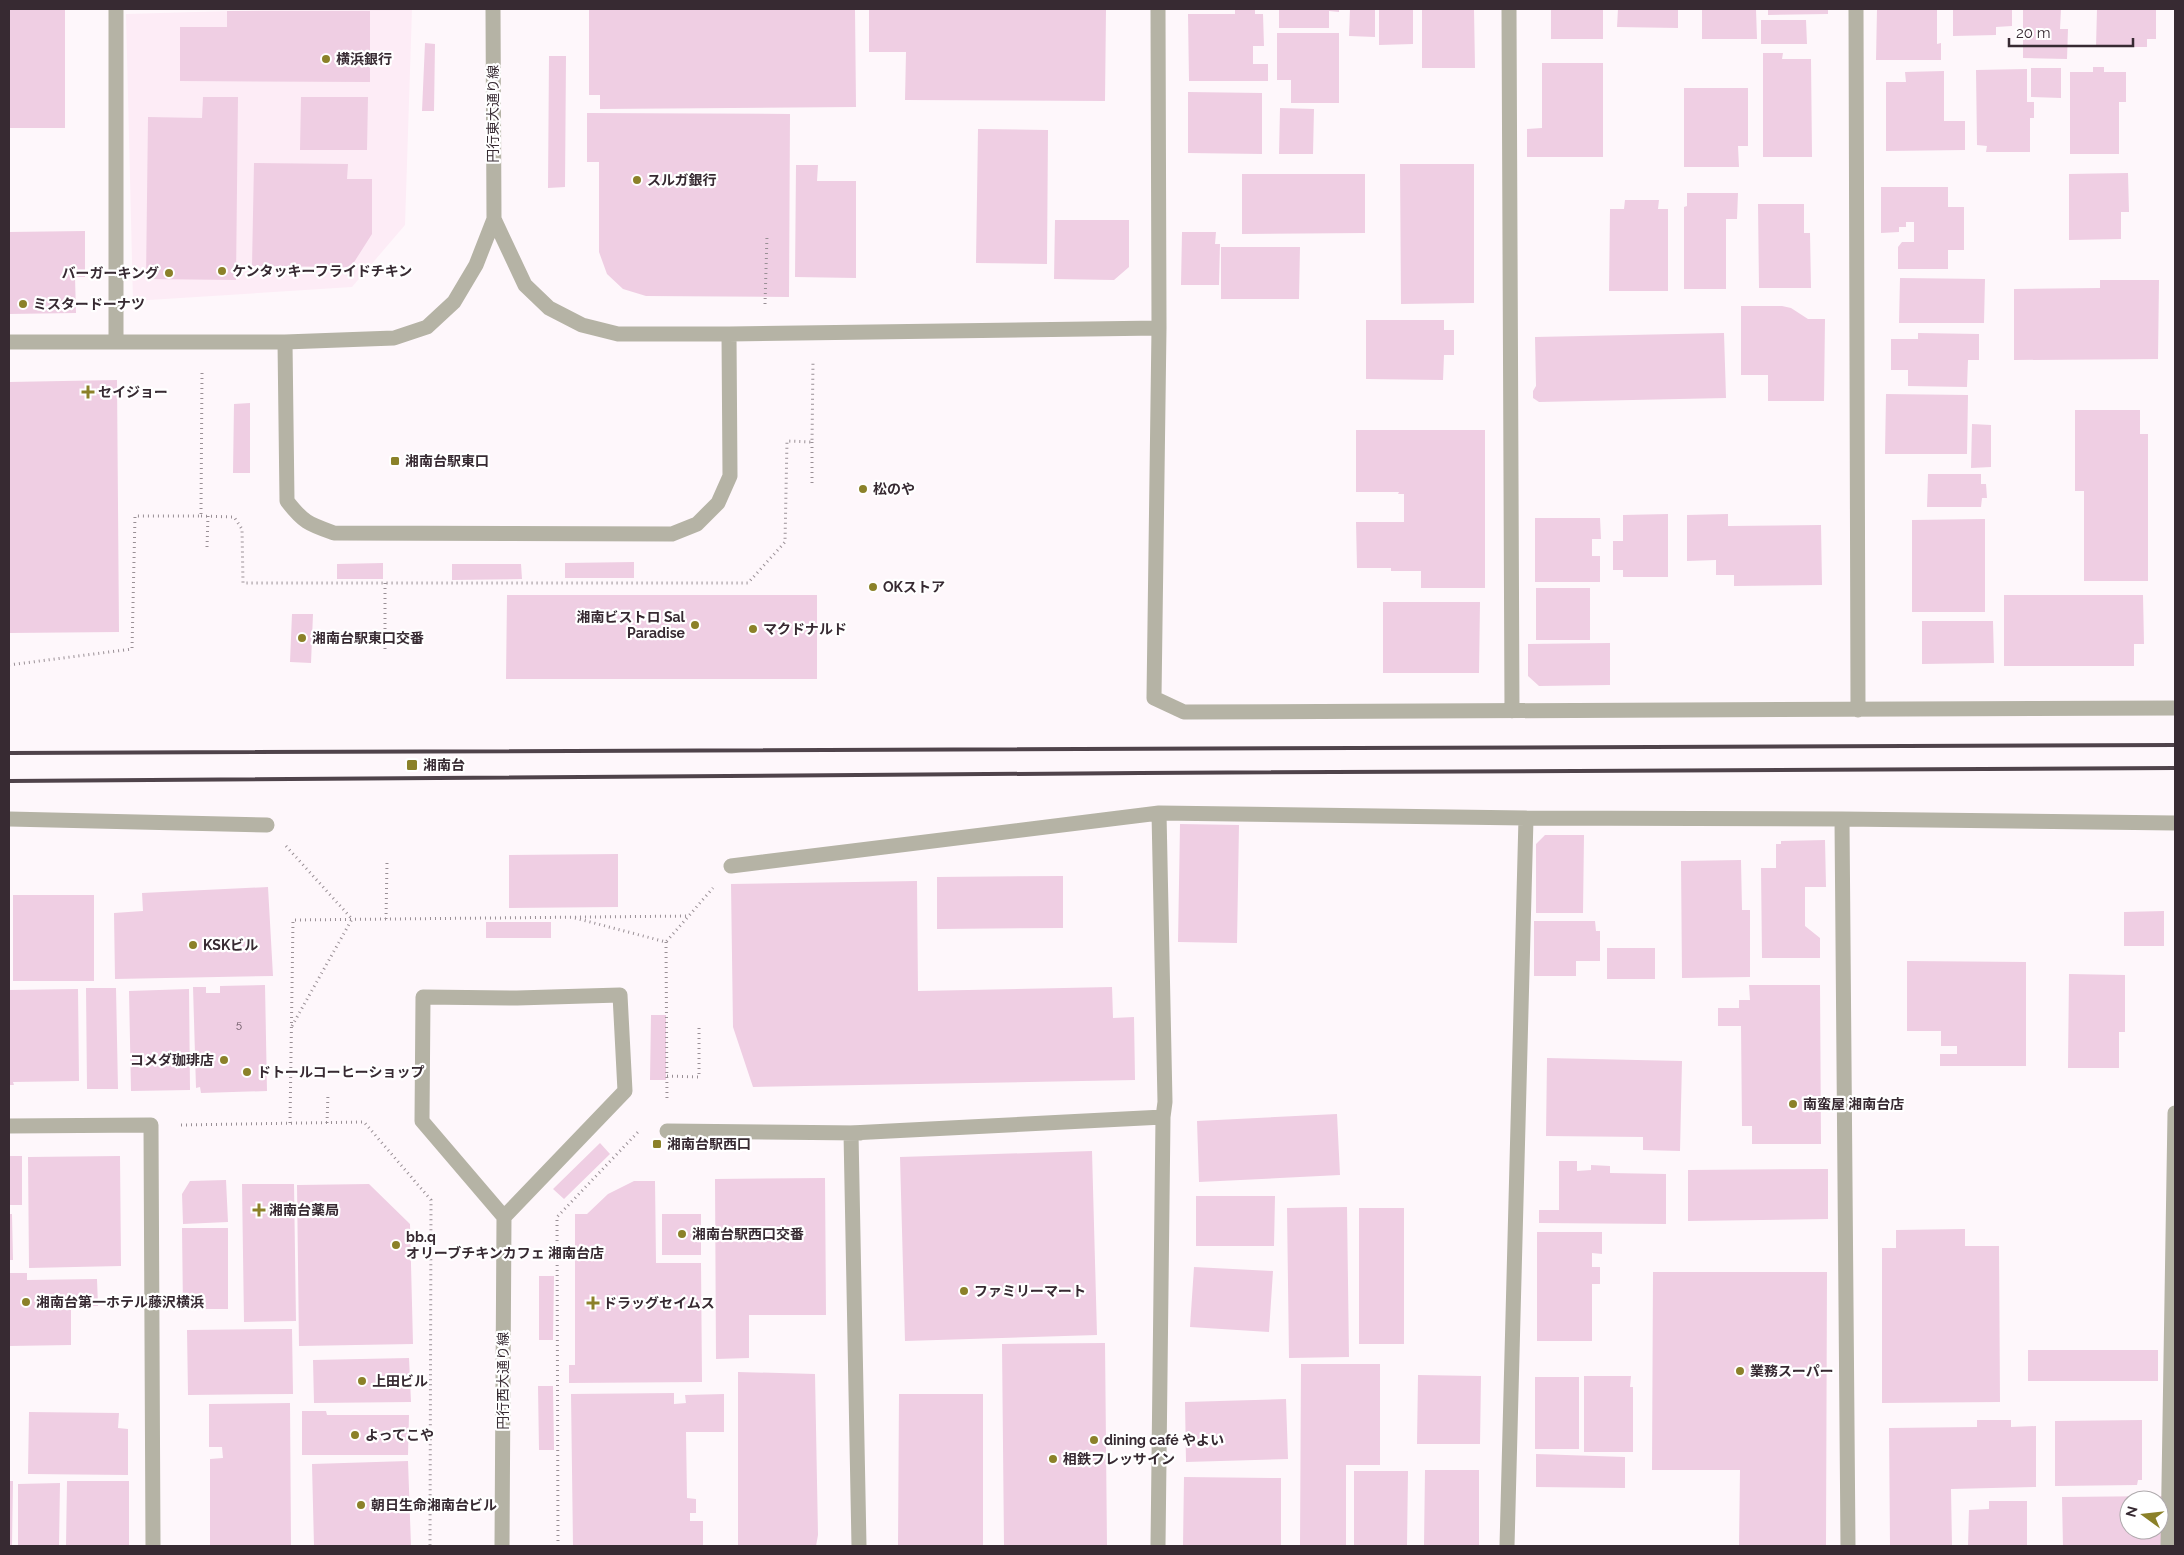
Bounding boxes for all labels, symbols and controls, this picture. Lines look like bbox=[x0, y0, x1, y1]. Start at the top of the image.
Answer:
scale bar bbox=[2009, 15, 2133, 47]
text: 20 m bbox=[2016, 24, 2051, 42]
place label: 横浜銀行 bbox=[336, 51, 392, 67]
marker: 横浜銀行 bbox=[320, 53, 332, 65]
street label: 円行東大通り線 bbox=[485, 65, 501, 163]
place label: スルガ銀行 bbox=[647, 172, 717, 188]
marker: スルガ銀行 bbox=[631, 174, 643, 186]
place label: ケンタッキーフライドチキン bbox=[232, 263, 412, 279]
place label: バーガーキング bbox=[61, 265, 159, 281]
marker: ケンタッキーフライドチキン bbox=[216, 265, 228, 277]
marker: バーガーキング bbox=[163, 267, 175, 279]
place label: ミスタードーナツ bbox=[33, 296, 145, 312]
marker: ミスタードーナツ bbox=[17, 298, 29, 310]
place label: セイジョー bbox=[98, 384, 168, 400]
marker: セイジョー bbox=[82, 386, 94, 398]
place label: 湘南台駅東口 bbox=[405, 453, 489, 469]
marker: 湘南台駅東口 bbox=[389, 455, 401, 467]
place label: 松のや bbox=[873, 481, 915, 497]
marker: 松のや bbox=[857, 483, 869, 495]
place label: OKストア bbox=[883, 579, 945, 595]
marker: OKストア bbox=[867, 581, 879, 593]
place label: 湘南ビストロ Sal Paradise bbox=[577, 609, 686, 641]
marker: 湘南ビストロ Sal Paradise bbox=[689, 619, 701, 631]
place label: マクドナルド bbox=[763, 621, 847, 637]
marker: マクドナルド bbox=[747, 623, 759, 635]
place label: 湘南台駅東口交番 bbox=[312, 630, 424, 646]
marker: 湘南台駅東口交番 bbox=[296, 632, 308, 644]
place label: 湘南台 bbox=[423, 757, 465, 773]
marker: 湘南台 bbox=[405, 758, 419, 772]
place label: KSKビル bbox=[203, 937, 258, 953]
marker: KSKビル bbox=[187, 939, 199, 951]
house number: 5 bbox=[236, 1018, 242, 1031]
place label: コメダ珈琲店 bbox=[130, 1052, 214, 1068]
marker: コメダ珈琲店 bbox=[218, 1054, 230, 1066]
place label: ドトールコーヒーショップ bbox=[257, 1064, 424, 1080]
marker: ドトールコーヒーショップ bbox=[241, 1066, 253, 1078]
place label: 南蛮屋 湘南台店 bbox=[1803, 1096, 1904, 1112]
marker: 南蛮屋 湘南台店 bbox=[1787, 1098, 1799, 1110]
place label: 湘南台駅西口 bbox=[667, 1136, 751, 1152]
marker: 湘南台駅西口 bbox=[651, 1138, 663, 1150]
place label: 湘南台薬局 bbox=[269, 1202, 339, 1218]
marker: 湘南台薬局 bbox=[253, 1204, 265, 1216]
place label: 湘南台駅西口交番 bbox=[692, 1226, 804, 1242]
marker: 湘南台駅西口交番 bbox=[676, 1228, 688, 1240]
place label: bb.q オリーブチキンカフェ 湘南台店 bbox=[406, 1229, 604, 1261]
marker: bb.q オリーブチキンカフェ 湘南台店 bbox=[390, 1239, 402, 1251]
place label: ファミリーマート bbox=[974, 1283, 1086, 1299]
marker: ファミリーマート bbox=[958, 1285, 970, 1297]
place label: 湘南台第一ホテル藤沢横浜 bbox=[36, 1294, 204, 1310]
place label: ドラッグセイムス bbox=[603, 1295, 715, 1311]
marker: 湘南台第一ホテル藤沢横浜 bbox=[20, 1296, 32, 1308]
marker: ドラッグセイムス bbox=[587, 1297, 599, 1309]
street label: 円行西大通り線 bbox=[495, 1332, 511, 1430]
place label: 業務スーパー bbox=[1750, 1363, 1834, 1379]
marker: 業務スーパー bbox=[1734, 1365, 1746, 1377]
place label: 上田ビル bbox=[372, 1373, 428, 1389]
marker: 上田ビル bbox=[356, 1375, 368, 1387]
place label: よってこや bbox=[365, 1427, 434, 1443]
marker: よってこや bbox=[349, 1429, 361, 1441]
place label: dining café やよい bbox=[1104, 1432, 1224, 1448]
marker: dining café やよい bbox=[1088, 1434, 1100, 1446]
place label: 相鉄フレッサイン bbox=[1063, 1451, 1175, 1467]
marker: 相鉄フレッサイン bbox=[1047, 1453, 1059, 1465]
north arrow bbox=[2119, 1490, 2169, 1540]
place label: 朝日生命湘南台ビル bbox=[371, 1497, 497, 1513]
marker: 朝日生命湘南台ビル bbox=[355, 1499, 367, 1511]
text: N bbox=[2122, 1504, 2141, 1519]

